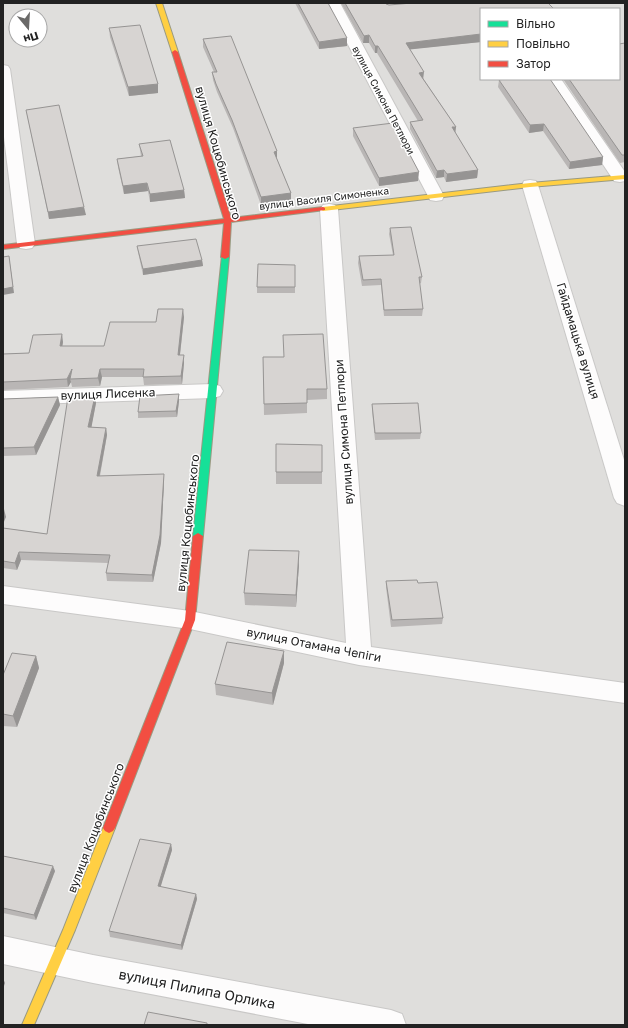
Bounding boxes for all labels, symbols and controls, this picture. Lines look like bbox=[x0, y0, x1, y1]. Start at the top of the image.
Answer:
north arrow bbox=[8, 8, 48, 48]
legend bbox=[480, 8, 620, 80]
text: Вільно bbox=[516, 16, 555, 31]
text: Пн bbox=[22, 29, 40, 47]
text: Повільно bbox=[516, 36, 570, 51]
street label: вулиця Симона Петлюри bbox=[350, 44, 418, 156]
text: Затор bbox=[516, 56, 551, 71]
street label: вулиця Коцюбинського bbox=[192, 84, 245, 221]
street label: вулиця Василя Симоненка bbox=[258, 184, 390, 212]
street label: Гайдамацька вулиця bbox=[554, 281, 603, 401]
street label: вулиця Симона Петлюри bbox=[331, 359, 356, 505]
street label: вулиця Лисенка bbox=[60, 384, 156, 403]
street label: вулиця Коцюбинського bbox=[173, 454, 202, 592]
street label: вулиця Отамана Чепіги bbox=[245, 624, 383, 665]
street label: вулиця Коцюбинського bbox=[64, 761, 127, 895]
street label: вулиця Пилипа Орлика bbox=[117, 965, 277, 1012]

